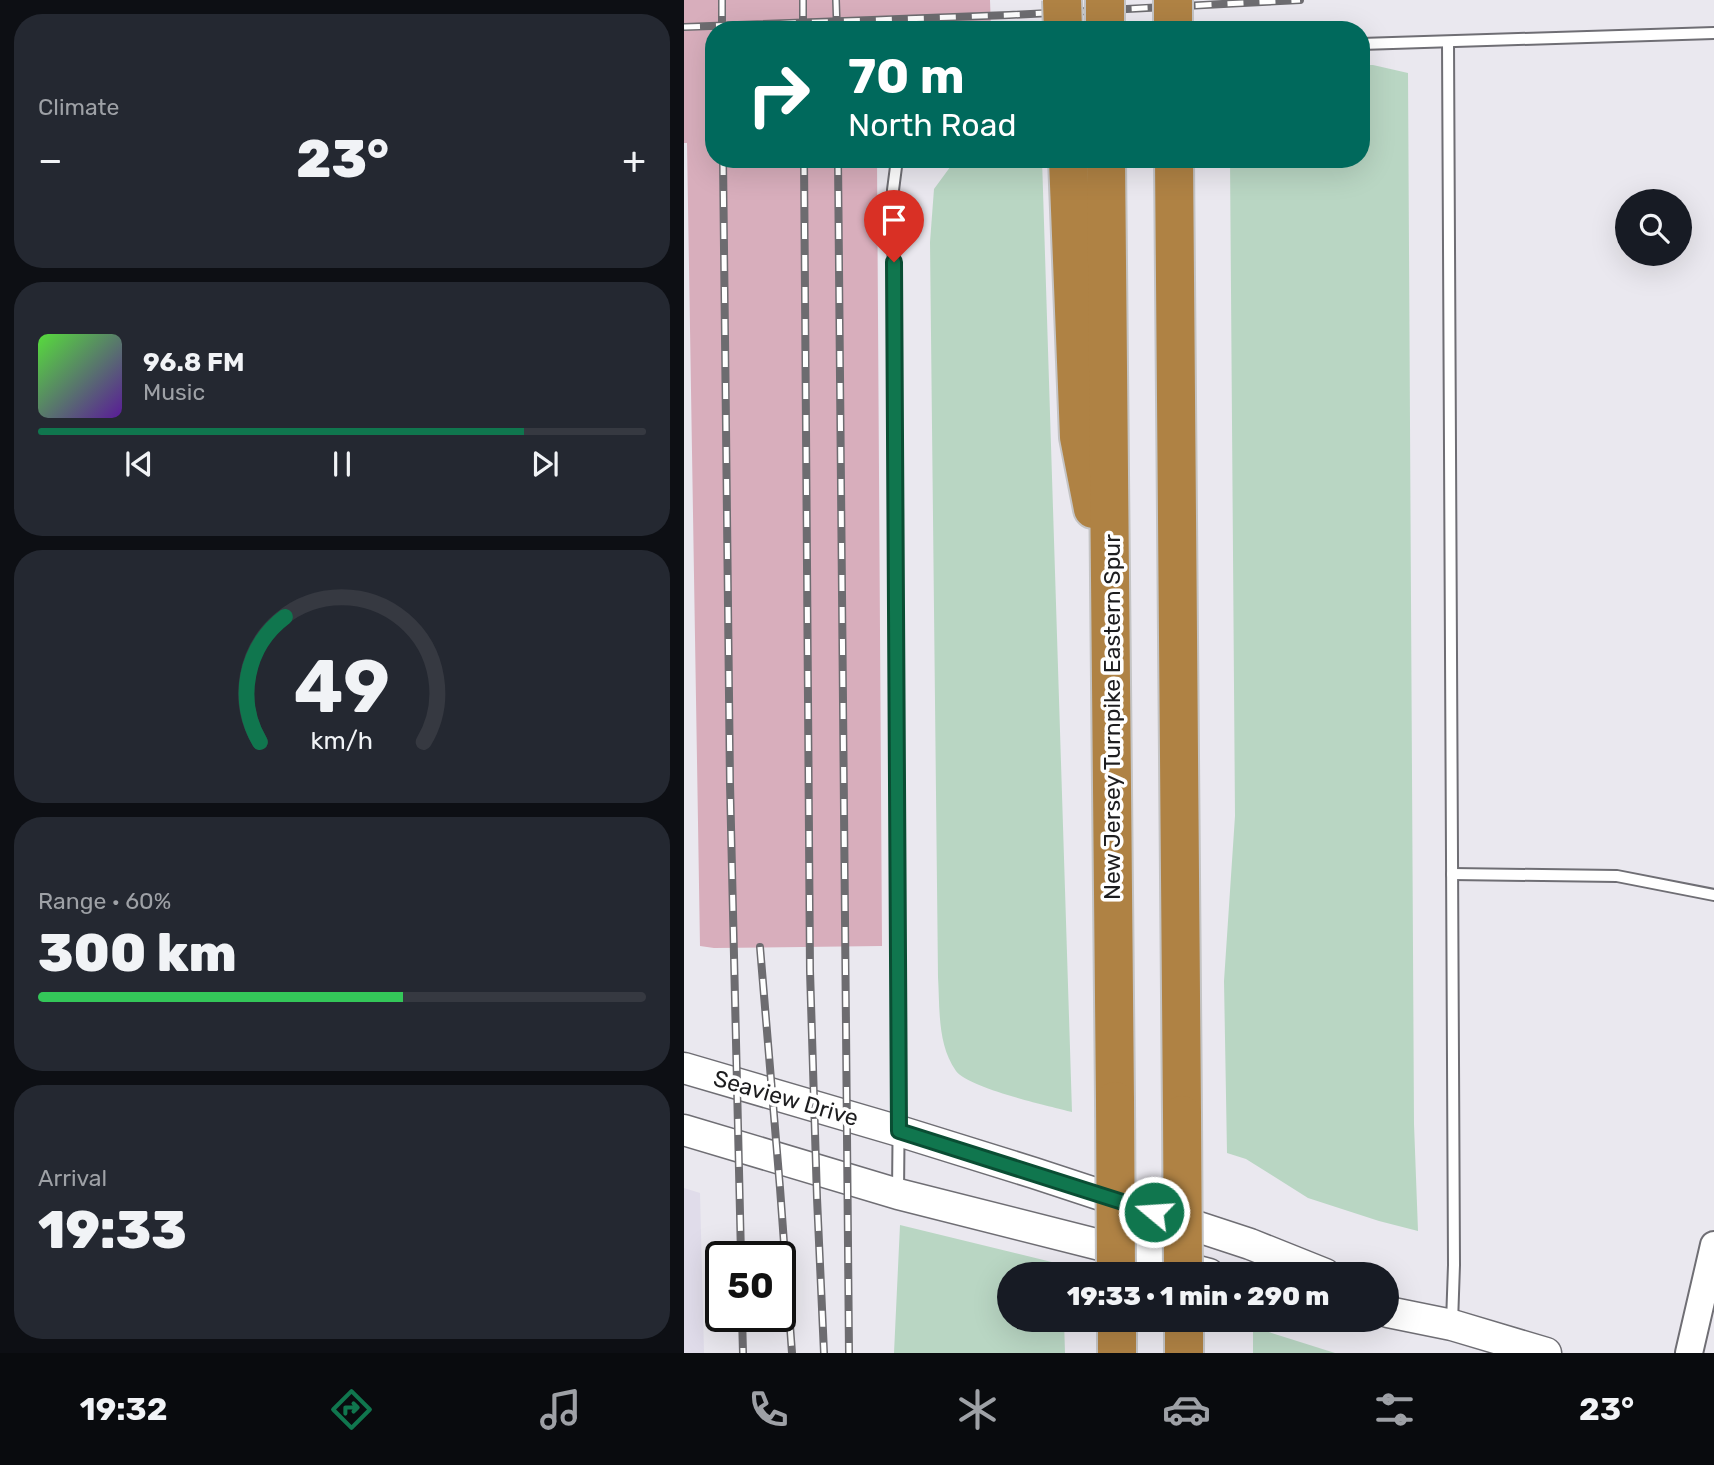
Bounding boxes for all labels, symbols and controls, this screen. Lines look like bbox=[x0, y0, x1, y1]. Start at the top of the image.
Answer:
text: 70 m bbox=[848, 47, 965, 105]
icon: right bbox=[733, 49, 824, 140]
text: Climate bbox=[38, 93, 119, 121]
text: North Road bbox=[848, 106, 1016, 144]
text: 23° bbox=[296, 128, 389, 190]
text: − bbox=[38, 137, 63, 183]
text: + bbox=[622, 137, 646, 183]
map controls bbox=[1615, 189, 1692, 266]
button: search bbox=[1615, 189, 1692, 266]
pin bbox=[864, 190, 924, 262]
icon: arrive bbox=[875, 201, 913, 239]
text: 96.8 FM bbox=[143, 347, 244, 378]
text: Music bbox=[143, 378, 205, 406]
icon: previous bbox=[120, 445, 158, 483]
icon: pause bbox=[323, 445, 361, 483]
icon: next bbox=[526, 445, 564, 483]
street label: New Jersey Turnpike Eastern Spur bbox=[1098, 534, 1126, 900]
text: 49 bbox=[294, 645, 390, 731]
text: km/h bbox=[311, 726, 373, 755]
text: Range · 60% bbox=[38, 887, 171, 915]
text: 300 km bbox=[38, 922, 237, 984]
street label: Seaview Drive bbox=[710, 1064, 862, 1132]
text: Arrival bbox=[38, 1164, 107, 1192]
position arrow bbox=[1117, 1175, 1191, 1249]
text: 19:33 bbox=[38, 1199, 187, 1261]
speed limit sign: 50 bbox=[705, 1241, 796, 1332]
text: 19:33 · 1 min · 290 m bbox=[1067, 1281, 1329, 1312]
icon: directions bbox=[327, 1385, 376, 1434]
icon: music bbox=[536, 1385, 585, 1434]
icon: phone bbox=[744, 1385, 793, 1434]
icon: climate bbox=[953, 1385, 1002, 1434]
icon: car bbox=[1162, 1385, 1211, 1434]
icon: filters bbox=[1370, 1385, 1419, 1434]
text: 19:32 bbox=[80, 1390, 167, 1428]
text: 23° bbox=[1579, 1390, 1634, 1428]

